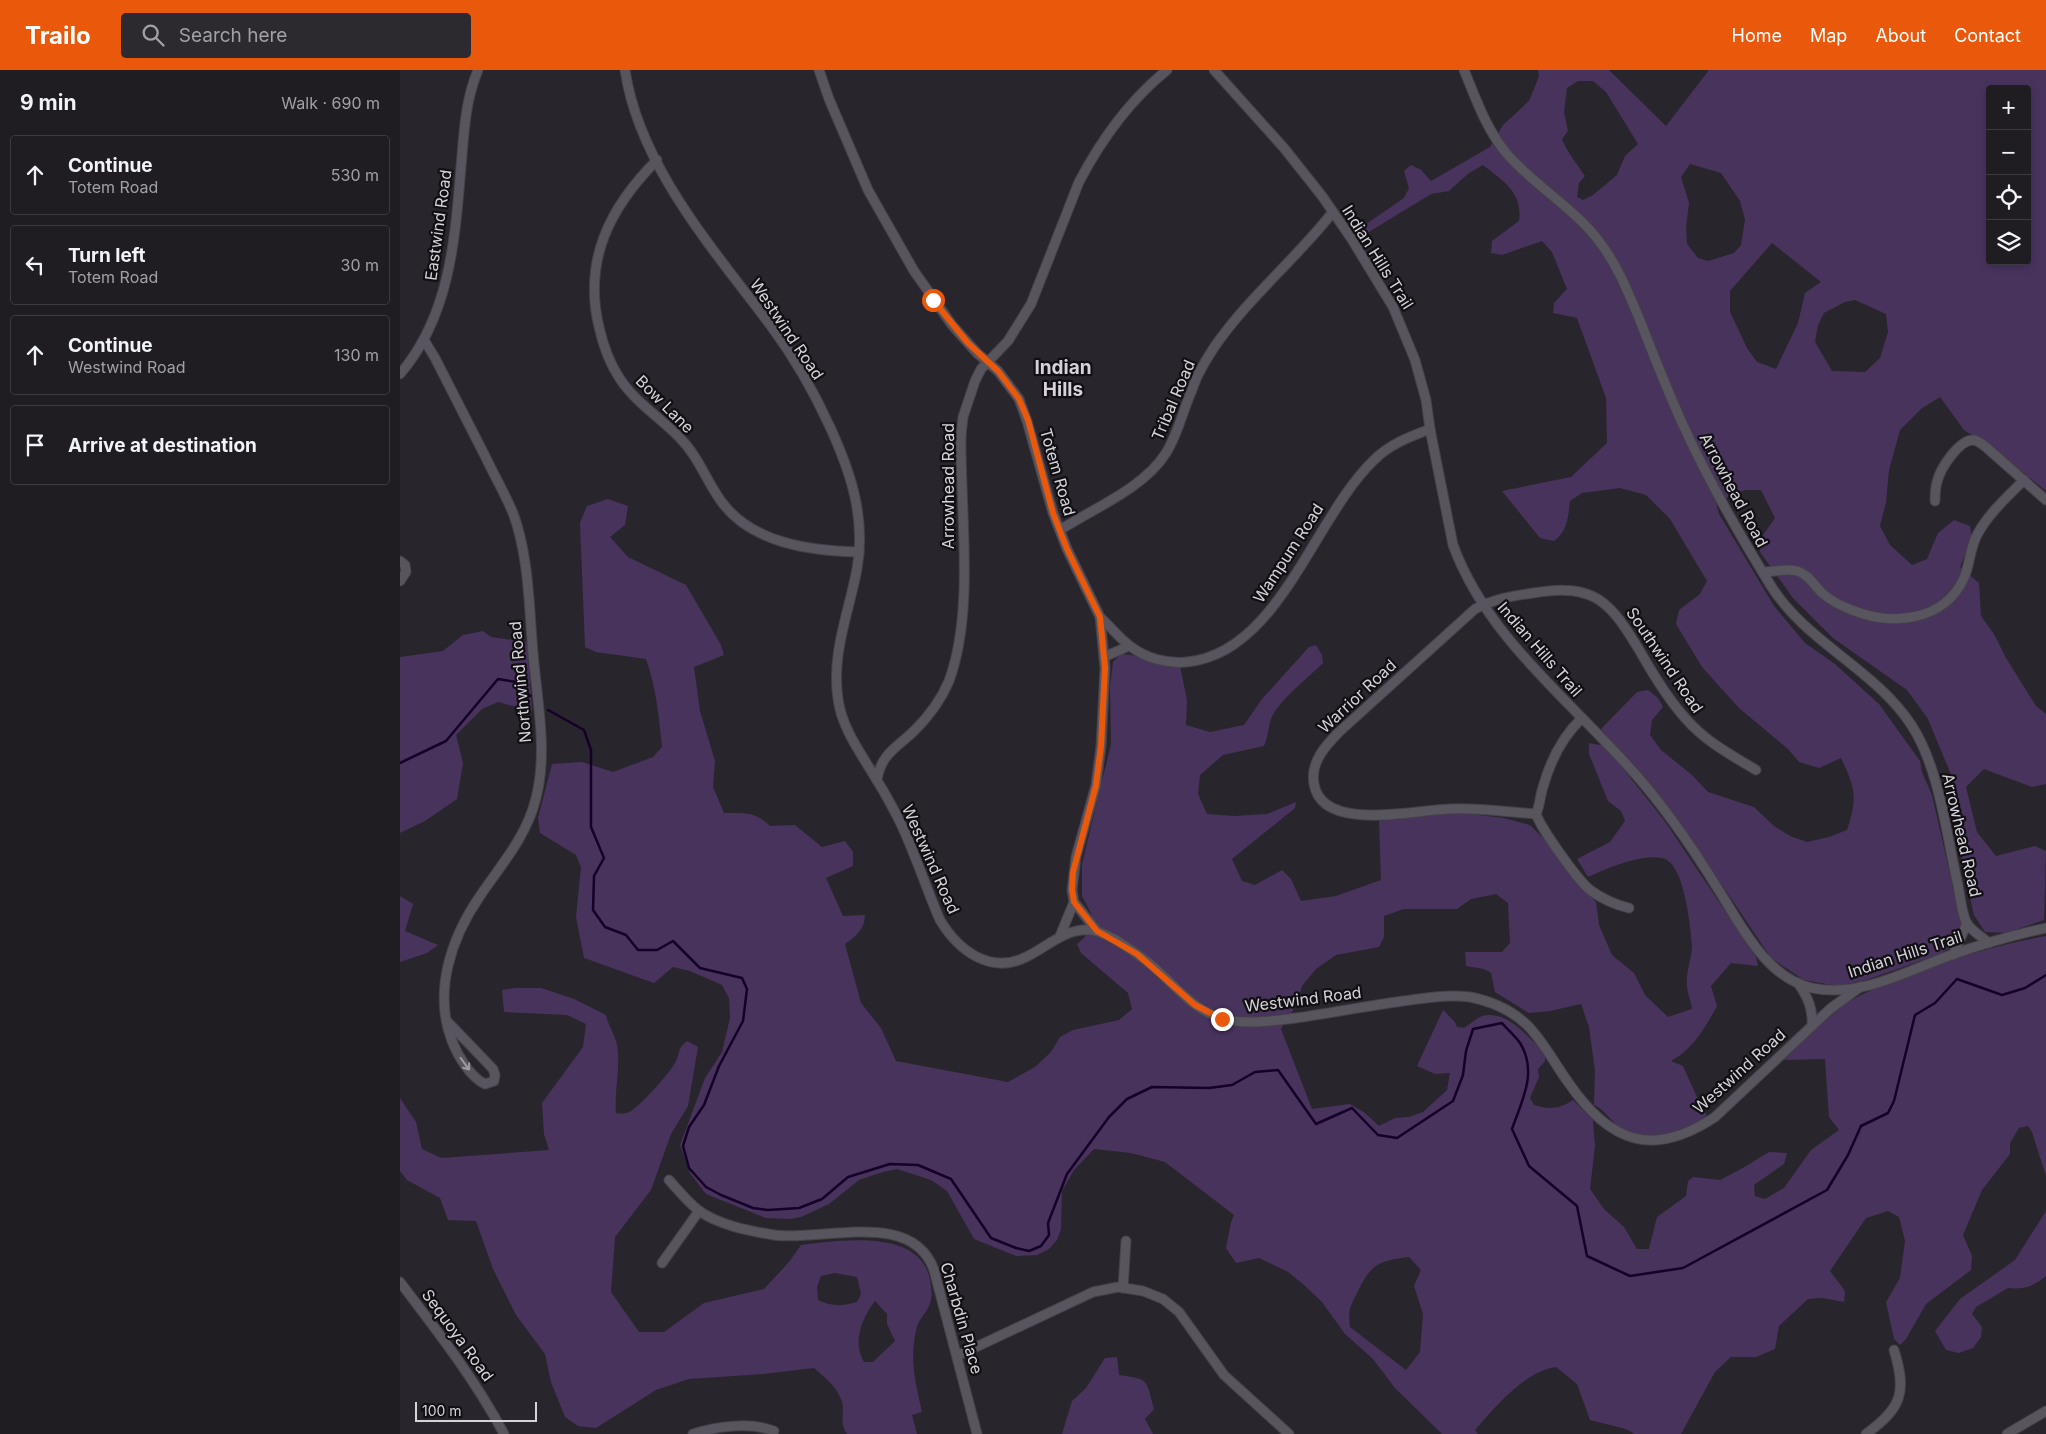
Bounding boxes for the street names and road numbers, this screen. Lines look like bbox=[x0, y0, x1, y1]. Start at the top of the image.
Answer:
street label: Eastwind Road bbox=[420, 168, 456, 282]
street label: Indian Hills Trail bbox=[1338, 201, 1418, 313]
street label: Westwind Road bbox=[746, 275, 828, 383]
street label: Tribal Road bbox=[1147, 357, 1199, 443]
street label: Bow Lane bbox=[632, 371, 698, 437]
street label: Arrowhead Road bbox=[938, 423, 958, 549]
street label: Totem Road bbox=[1036, 426, 1080, 518]
street label: Arrowhead Road bbox=[1696, 430, 1772, 550]
street label: Wampum Road bbox=[1248, 500, 1328, 606]
street label: Indian Hills Trail bbox=[1493, 598, 1587, 700]
street label: Southwind Road bbox=[1622, 603, 1708, 717]
street label: Northwind Road bbox=[505, 620, 535, 744]
street label: Warrior Road bbox=[1314, 655, 1400, 737]
street label: Arrowhead Road bbox=[1938, 771, 1986, 899]
street label: Westwind Road bbox=[898, 801, 964, 917]
street label: Indian Hills Trail bbox=[1845, 926, 1965, 982]
street label: Westwind Road bbox=[1243, 982, 1363, 1016]
street label: Westwind Road bbox=[1689, 1024, 1789, 1118]
street label: Charbdin Place bbox=[936, 1260, 988, 1376]
street label: Sequoya Road bbox=[418, 1285, 498, 1385]

